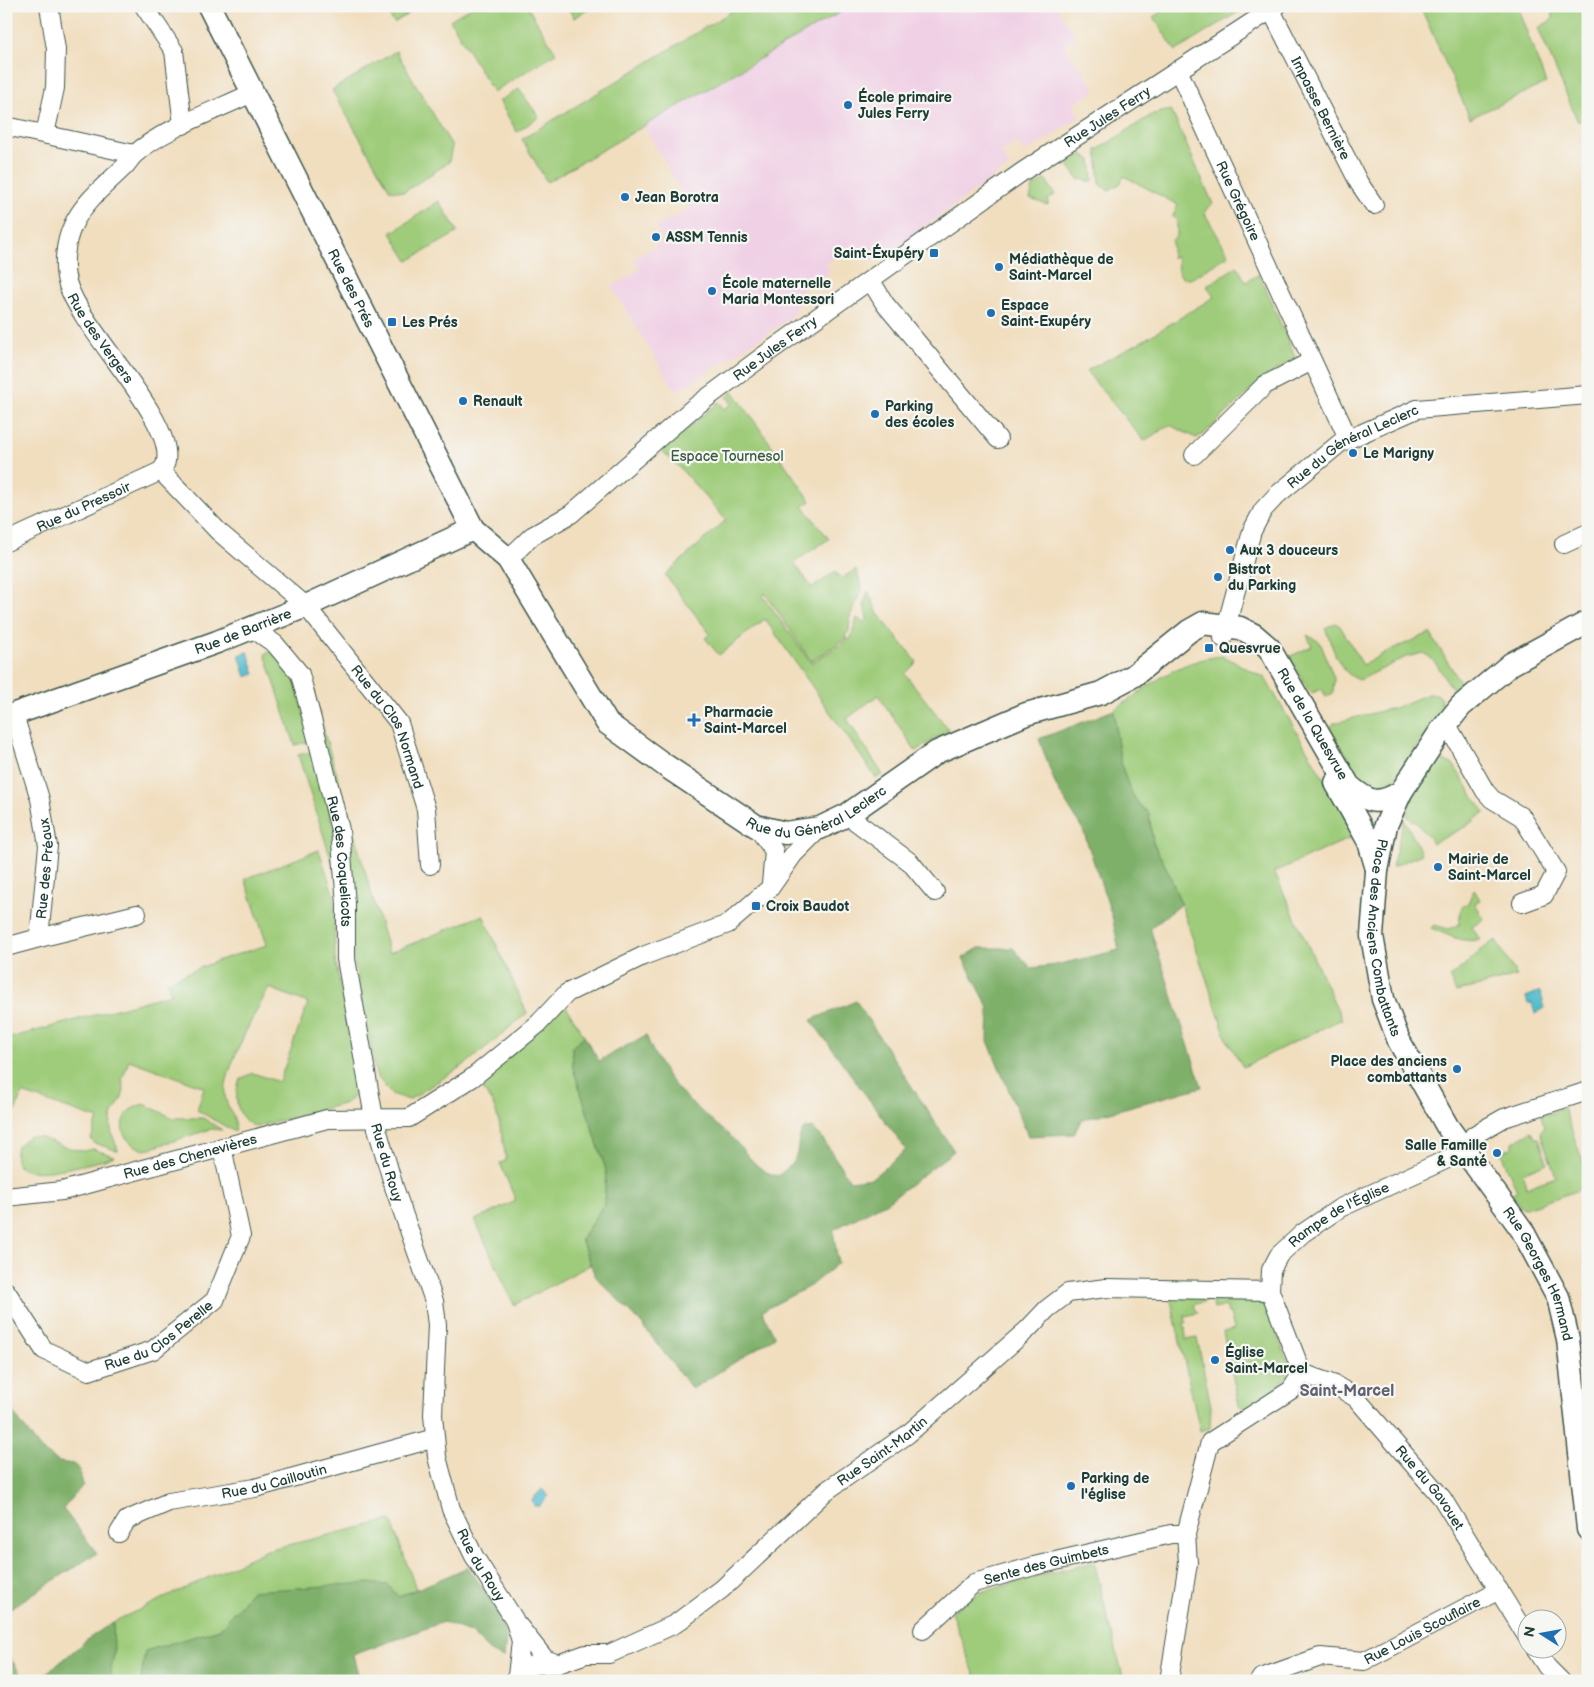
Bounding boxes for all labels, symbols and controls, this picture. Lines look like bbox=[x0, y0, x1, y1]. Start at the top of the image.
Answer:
street label: Impasse Bernière bbox=[1288, 54, 1354, 163]
street label: Rue Jules Ferry bbox=[1061, 82, 1154, 151]
place label: École primaire Jules Ferry bbox=[858, 87, 952, 122]
marker: École primaire Jules Ferry bbox=[842, 99, 854, 111]
street label: Rue Grégoire bbox=[1213, 158, 1264, 243]
place label: Jean Borotra bbox=[635, 189, 719, 206]
marker: Jean Borotra bbox=[619, 191, 631, 203]
place label: ASSM Tennis bbox=[665, 229, 748, 246]
marker: ASSM Tennis bbox=[650, 231, 662, 243]
place label: Saint-Éxupéry bbox=[834, 243, 925, 262]
street label: Rue des Prés bbox=[324, 246, 378, 330]
marker: Saint-Éxupéry bbox=[928, 247, 940, 259]
place label: Médiathèque de Saint-Marcel bbox=[1009, 251, 1114, 284]
marker: Médiathèque de Saint-Marcel bbox=[993, 261, 1005, 273]
place label: École maternelle Maria Montessori bbox=[722, 273, 834, 308]
marker: École maternelle Maria Montessori bbox=[706, 285, 718, 297]
street label: Rue des Vergers bbox=[64, 290, 138, 387]
place label: Espace Saint-Exupéry bbox=[1001, 297, 1091, 330]
marker: Espace Saint-Exupéry bbox=[985, 307, 997, 319]
street label: Rue Jules Ferry bbox=[729, 312, 821, 384]
place label: Les Prés bbox=[402, 314, 458, 331]
marker: Les Prés bbox=[386, 316, 398, 328]
place label: Renault bbox=[473, 393, 523, 410]
marker: Renault bbox=[457, 395, 469, 407]
place label: Parking des écoles bbox=[885, 398, 954, 431]
street label: Rue du Général Leclerc bbox=[1283, 401, 1421, 492]
marker: Parking des écoles bbox=[869, 408, 881, 420]
place label: Le Marigny bbox=[1363, 445, 1435, 462]
marker: Le Marigny bbox=[1347, 447, 1359, 459]
park label: Espace Tournesol bbox=[670, 448, 784, 465]
street label: Rue du Pressoir bbox=[34, 477, 134, 535]
place label: Aux 3 douceurs bbox=[1239, 542, 1338, 559]
marker: Aux 3 douceurs bbox=[1224, 544, 1236, 556]
place label: Bistrot du Parking bbox=[1228, 561, 1296, 594]
marker: Bistrot du Parking bbox=[1212, 571, 1224, 583]
street label: Rue de Barrière bbox=[192, 604, 294, 658]
place label: Quesvrue bbox=[1219, 640, 1281, 657]
marker: Quesvrue bbox=[1203, 642, 1215, 654]
street label: Rue du Clos Normand bbox=[348, 661, 428, 791]
street label: Rue de la Quesvrue bbox=[1274, 665, 1352, 783]
place label: Pharmacie Saint-Marcel bbox=[704, 704, 787, 737]
marker: Pharmacie Saint-Marcel bbox=[688, 714, 700, 726]
street label: Rue du Général Leclerc bbox=[743, 782, 889, 842]
street label: Rue des Coquelicots bbox=[323, 794, 355, 927]
street label: Rue des Préaux bbox=[32, 817, 57, 920]
street label: Place des Anciens Combattants bbox=[1363, 837, 1405, 1039]
place label: Mairie de Saint-Marcel bbox=[1448, 851, 1531, 884]
marker: Mairie de Saint-Marcel bbox=[1432, 861, 1444, 873]
place label: Croix Baudot bbox=[766, 898, 849, 915]
marker: Croix Baudot bbox=[750, 900, 762, 912]
place label: Place des anciens combattants bbox=[1331, 1053, 1447, 1086]
marker: Place des anciens combattants bbox=[1451, 1063, 1463, 1075]
street label: Rue du Rouy bbox=[367, 1121, 407, 1205]
street label: Rue des Chenevières bbox=[121, 1130, 259, 1182]
place label: Salle Famille & Santé bbox=[1405, 1137, 1488, 1170]
marker: Salle Famille & Santé bbox=[1491, 1147, 1503, 1159]
street label: Rampe de l'Église bbox=[1285, 1178, 1392, 1251]
street label: Rue Georges Hermand bbox=[1499, 1203, 1577, 1342]
street label: Rue du Clos Perelle bbox=[102, 1297, 216, 1374]
place label: Église Saint-Marcel bbox=[1225, 1342, 1308, 1377]
marker: Église Saint-Marcel bbox=[1209, 1354, 1221, 1366]
district label: Saint-Marcel bbox=[1300, 1382, 1394, 1401]
street label: Rue Saint-Martin bbox=[833, 1413, 931, 1489]
street label: Rue du Gavouet bbox=[1392, 1442, 1468, 1533]
street label: Rue du Cailloutin bbox=[220, 1460, 329, 1502]
place label: Parking de l'église bbox=[1081, 1470, 1149, 1503]
marker: Parking de l'église bbox=[1065, 1480, 1077, 1492]
street label: Rue du Rouy bbox=[453, 1525, 509, 1605]
street label: Sente des Guimbets bbox=[982, 1540, 1110, 1588]
street label: Rue Louis Scouflaire bbox=[1361, 1593, 1483, 1668]
north arrow bbox=[1516, 1610, 1566, 1660]
text: N bbox=[1520, 1625, 1539, 1638]

